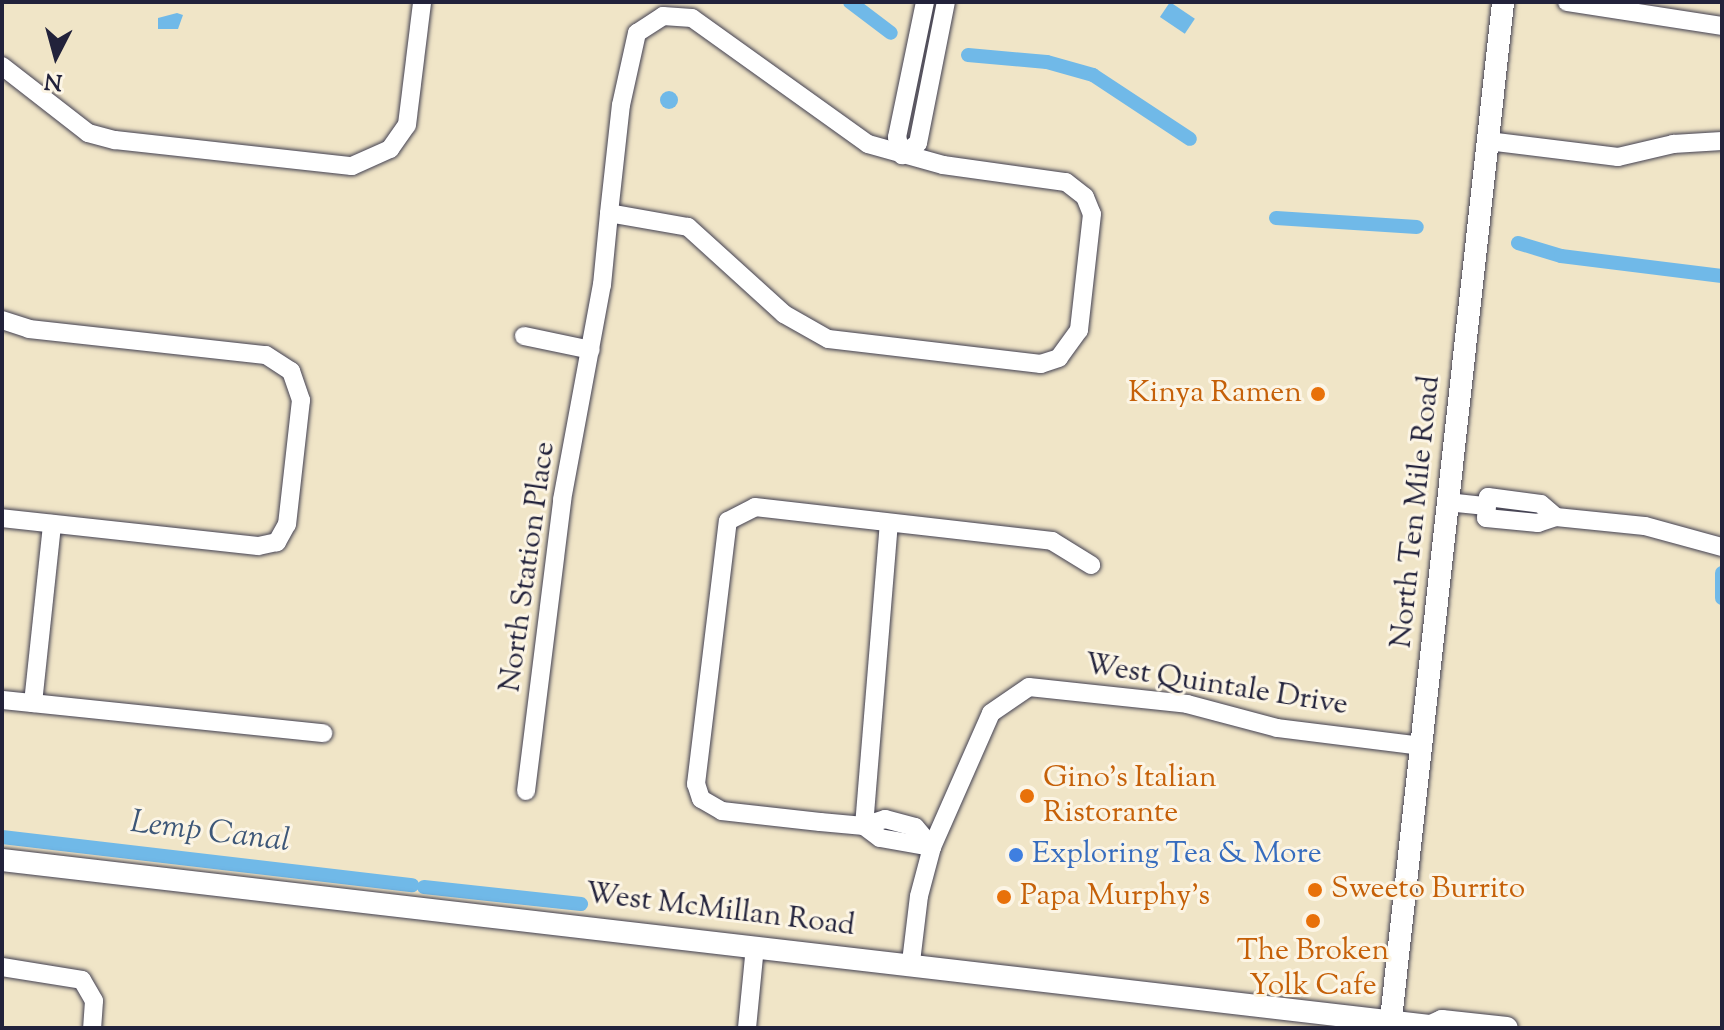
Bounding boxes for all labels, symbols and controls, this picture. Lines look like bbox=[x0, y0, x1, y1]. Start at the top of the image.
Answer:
north arrow bbox=[16, 16, 96, 96]
text: N bbox=[43, 63, 64, 97]
street label: North Ten Mile Road bbox=[1385, 374, 1449, 650]
place label: Kinya Ramen bbox=[1128, 376, 1302, 412]
marker: Kinya Ramen bbox=[1309, 385, 1327, 403]
street label: North Station Place bbox=[494, 439, 564, 695]
street label: West Quintale Drive bbox=[1082, 647, 1350, 725]
place label: Gino's Italian Ristorante bbox=[1043, 761, 1217, 832]
marker: Gino's Italian Ristorante bbox=[1018, 787, 1036, 805]
water label: Lemp Canal bbox=[128, 804, 292, 862]
place label: Exploring Tea & More bbox=[1032, 837, 1322, 873]
marker: Exploring Tea & More bbox=[1007, 846, 1025, 864]
place label: Sweeto Burrito bbox=[1331, 872, 1525, 908]
street label: West McMillan Road bbox=[583, 877, 857, 945]
place label: Papa Murphy's bbox=[1020, 879, 1210, 915]
marker: Sweeto Burrito bbox=[1306, 881, 1324, 899]
marker: Papa Murphy's bbox=[995, 888, 1013, 906]
marker: The Broken Yolk Cafe bbox=[1304, 912, 1322, 930]
place label: The Broken Yolk Cafe bbox=[1237, 934, 1389, 1004]

